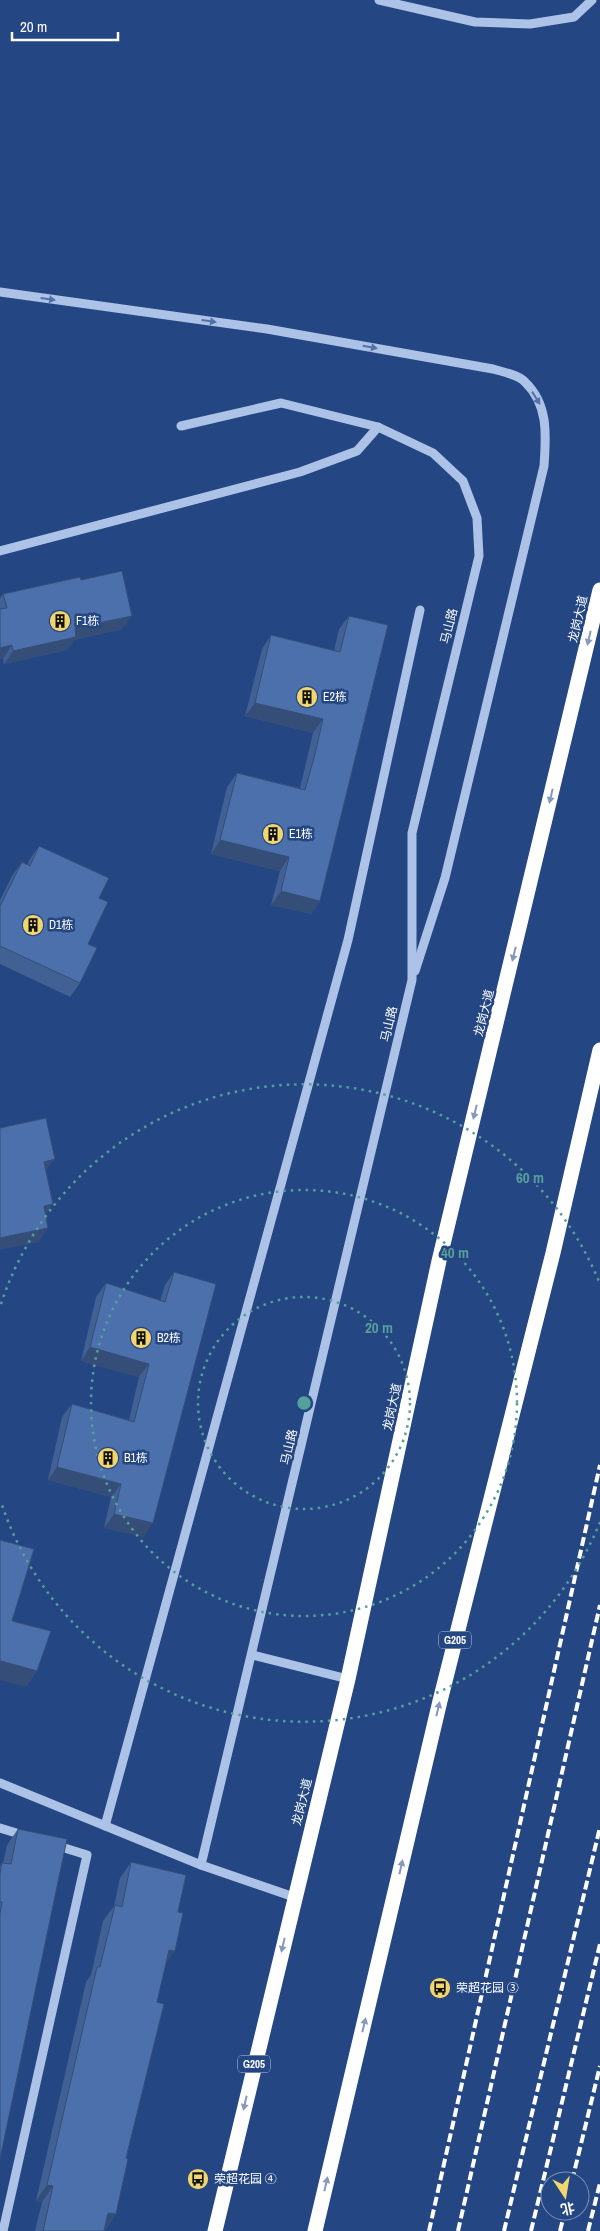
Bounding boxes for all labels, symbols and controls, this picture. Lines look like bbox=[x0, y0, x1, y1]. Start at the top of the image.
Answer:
scale bar bbox=[12, 10, 119, 42]
text: 20 m bbox=[20, 16, 47, 37]
one-way arrow bbox=[41, 295, 57, 303]
one-way arrow bbox=[202, 317, 218, 325]
one-way arrow bbox=[362, 343, 378, 351]
one-way arrow bbox=[531, 392, 541, 405]
street label: 龙岗大道 bbox=[565, 594, 591, 644]
street label: 马山路 bbox=[437, 607, 461, 645]
building icon: F1栋 bbox=[48, 609, 72, 633]
place label: F1栋 bbox=[76, 613, 99, 629]
one-way arrow bbox=[585, 630, 593, 645]
building icon: E2栋 bbox=[295, 685, 319, 709]
place label: E2栋 bbox=[323, 689, 347, 705]
one-way arrow bbox=[547, 788, 555, 803]
building icon: E1栋 bbox=[261, 822, 285, 846]
place label: E1栋 bbox=[289, 826, 313, 842]
building icon: D1栋 bbox=[21, 913, 45, 937]
place label: D1栋 bbox=[49, 917, 74, 933]
one-way arrow bbox=[510, 946, 518, 961]
street label: 龙岗大道 bbox=[470, 988, 498, 1038]
street label: 马山路 bbox=[377, 1005, 401, 1043]
one-way arrow bbox=[471, 1104, 479, 1119]
text: 60 m bbox=[516, 1167, 544, 1188]
text: 40 m bbox=[441, 1242, 469, 1263]
text: 20 m bbox=[365, 1317, 393, 1338]
building icon: B2栋 bbox=[129, 1326, 153, 1350]
place label: B2栋 bbox=[157, 1330, 181, 1346]
street label: 龙岗大道 bbox=[379, 1382, 405, 1432]
centre of rings bbox=[295, 1394, 313, 1412]
street label: 马山路 bbox=[277, 1428, 301, 1466]
building icon: B1栋 bbox=[96, 1446, 120, 1470]
place label: B1栋 bbox=[124, 1450, 148, 1466]
road number: G205 bbox=[439, 1632, 471, 1648]
one-way arrow bbox=[434, 1701, 442, 1716]
street label: 龙岗大道 bbox=[288, 1777, 316, 1827]
one-way arrow bbox=[397, 1860, 405, 1875]
one-way arrow bbox=[279, 1937, 287, 1952]
bus stop icon: 荣超花园 ③ bbox=[428, 1976, 452, 2000]
place label: 荣超花园 ③ bbox=[456, 1980, 519, 1996]
one-way arrow bbox=[360, 2018, 368, 2033]
road number: G205 bbox=[238, 2056, 270, 2072]
one-way arrow bbox=[241, 2095, 249, 2110]
bus stop icon: 荣超花园 ④ bbox=[186, 2167, 210, 2191]
place label: 荣超花园 ④ bbox=[214, 2171, 277, 2187]
north arrow bbox=[540, 2171, 590, 2221]
one-way arrow bbox=[322, 2176, 330, 2191]
text: 北 bbox=[559, 2198, 576, 2219]

